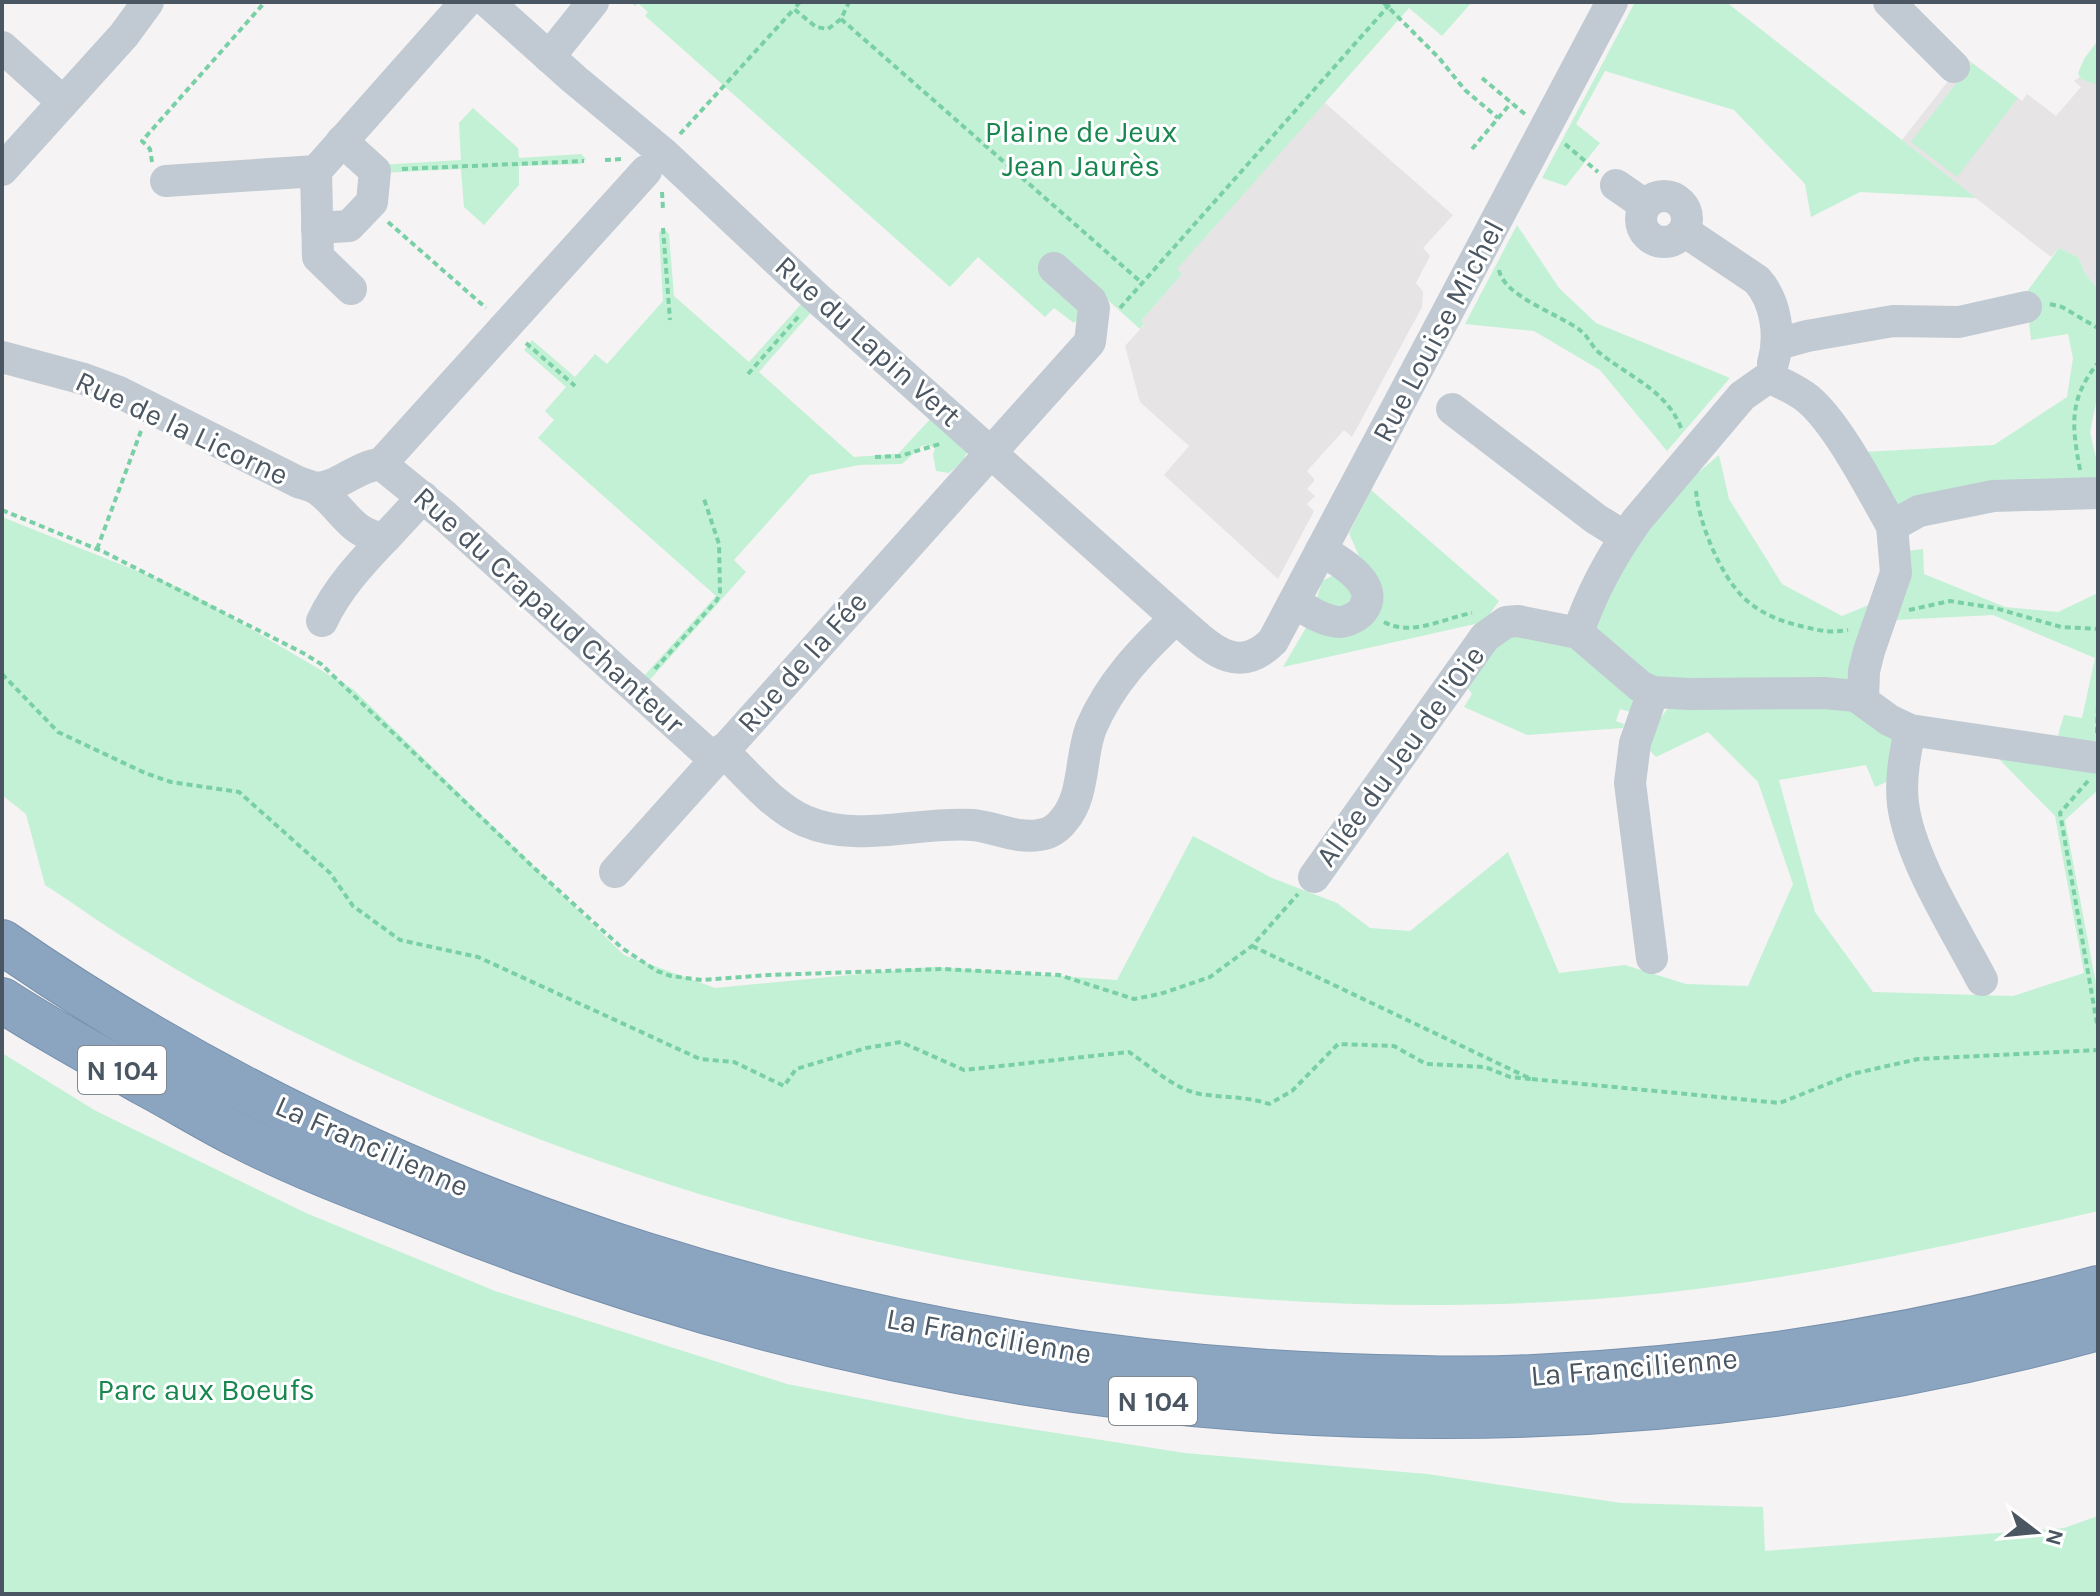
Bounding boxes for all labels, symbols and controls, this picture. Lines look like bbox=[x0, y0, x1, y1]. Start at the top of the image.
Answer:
park label: Plaine de Jeux Jean Jaurès bbox=[985, 114, 1177, 184]
street label: Rue Louise Michel bbox=[1364, 214, 1512, 448]
street label: Rue du Lapin Vert bbox=[768, 248, 968, 434]
street label: Rue de la Licorne bbox=[70, 363, 294, 493]
street label: Rue du Crapaud Chanteur bbox=[406, 479, 692, 741]
street label: Rue de la Fée bbox=[729, 584, 875, 740]
street label: Allée du Jeu de l'Oie bbox=[1308, 638, 1492, 874]
road number: N 104 bbox=[78, 1046, 166, 1094]
street label: La Francilienne bbox=[270, 1087, 474, 1205]
street label: La Francilienne bbox=[884, 1300, 1094, 1372]
street label: La Francilienne bbox=[1529, 1340, 1739, 1394]
park label: Parc aux Boeufs bbox=[97, 1372, 315, 1408]
road number: N 104 bbox=[1109, 1377, 1197, 1425]
north arrow bbox=[1996, 1492, 2076, 1572]
text: N bbox=[2040, 1526, 2069, 1548]

